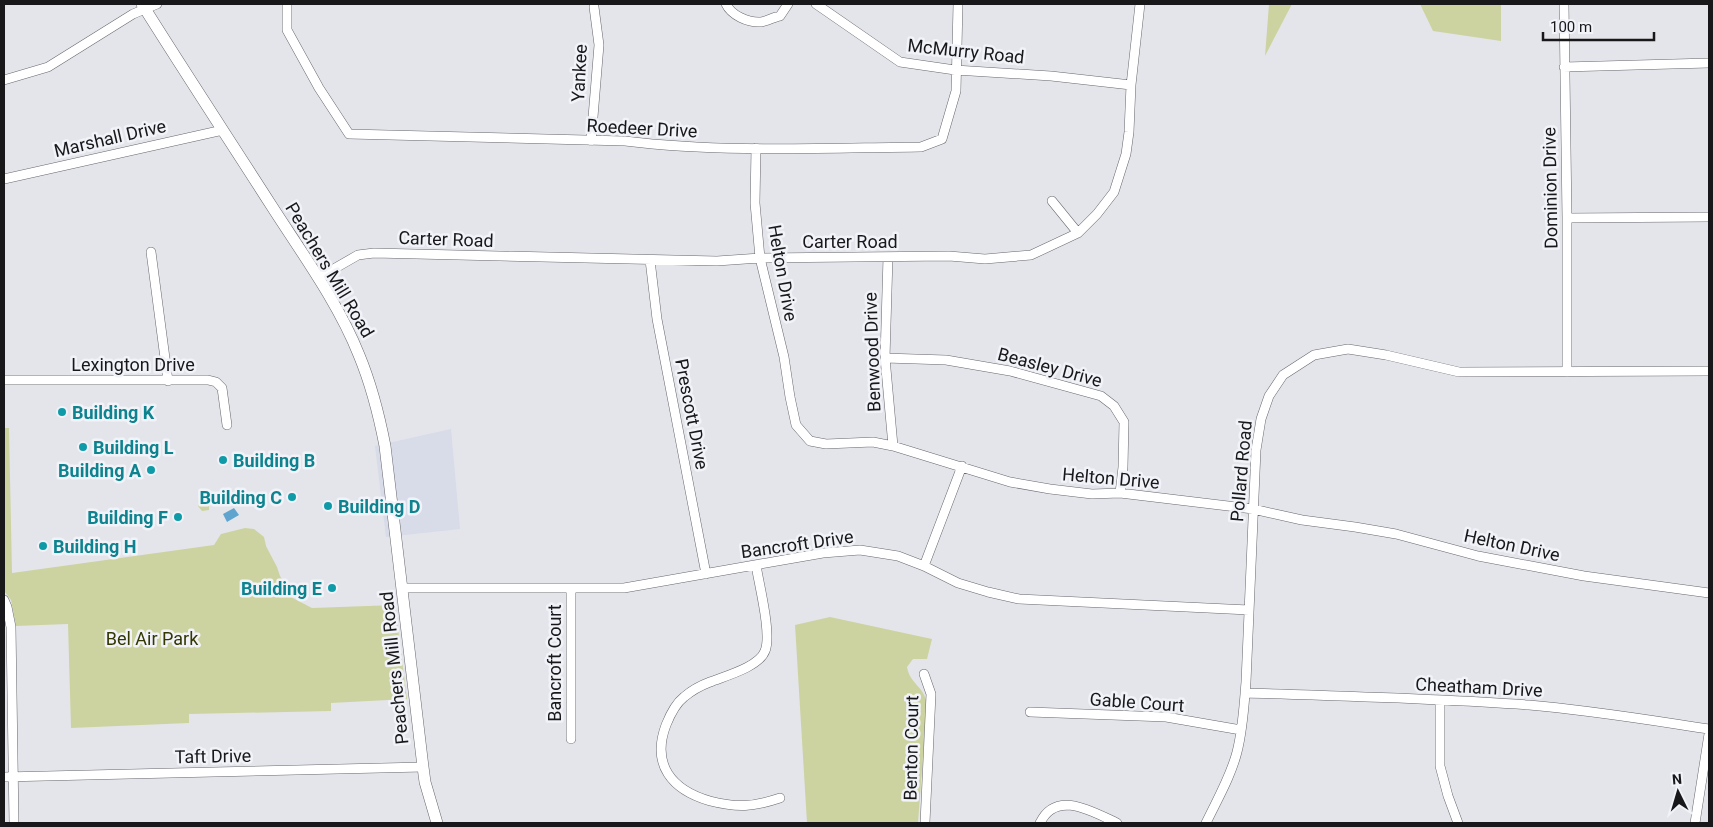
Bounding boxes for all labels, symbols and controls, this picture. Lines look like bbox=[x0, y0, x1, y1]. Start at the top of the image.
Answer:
scale bar bbox=[1543, 10, 1654, 42]
text: 100 m bbox=[1550, 18, 1592, 36]
street label: McMurry Road bbox=[907, 34, 1025, 68]
street label: Yankee bbox=[567, 44, 591, 102]
street label: Marshall Drive bbox=[52, 115, 168, 161]
street label: Roedeer Drive bbox=[586, 115, 698, 141]
street label: Dominion Drive bbox=[1538, 127, 1562, 249]
street label: Peachers Mill Road bbox=[281, 199, 379, 341]
street label: Helton Drive bbox=[764, 223, 802, 323]
street label: Carter Road bbox=[398, 227, 494, 251]
street label: Carter Road bbox=[802, 231, 898, 252]
street label: Benwood Drive bbox=[859, 292, 885, 412]
street label: Beasley Drive bbox=[996, 343, 1104, 391]
street label: Lexington Drive bbox=[71, 354, 195, 375]
street label: Prescott Drive bbox=[671, 357, 713, 471]
place label: Building K bbox=[72, 402, 155, 423]
marker: Building K bbox=[56, 406, 68, 418]
street label: Pollard Road bbox=[1226, 419, 1256, 523]
place label: Building L bbox=[93, 437, 174, 458]
marker: Building L bbox=[77, 441, 89, 453]
place label: Building B bbox=[233, 450, 315, 471]
marker: Building B bbox=[217, 454, 229, 466]
place label: Building A bbox=[58, 460, 142, 481]
street label: Helton Drive bbox=[1061, 463, 1161, 493]
marker: Building A bbox=[145, 464, 157, 476]
place label: Building C bbox=[199, 487, 282, 508]
marker: Building C bbox=[286, 491, 298, 503]
place label: Building D bbox=[338, 496, 421, 517]
marker: Building D bbox=[322, 500, 334, 512]
place label: Building F bbox=[87, 507, 168, 528]
marker: Building F bbox=[172, 511, 184, 523]
street label: Helton Drive bbox=[1462, 525, 1562, 565]
street label: Bancroft Drive bbox=[739, 526, 855, 562]
place label: Building H bbox=[53, 536, 137, 557]
marker: Building H bbox=[37, 540, 49, 552]
place label: Building E bbox=[241, 578, 322, 599]
marker: Building E bbox=[326, 582, 338, 594]
street label: Peachers Mill Road bbox=[376, 590, 412, 746]
street label: Bancroft Court bbox=[544, 604, 565, 722]
park label: Bel Air Park bbox=[106, 628, 199, 649]
street label: Cheatham Drive bbox=[1415, 673, 1543, 701]
street label: Gable Court bbox=[1089, 688, 1185, 716]
street label: Benton Court bbox=[900, 695, 922, 801]
street label: Taft Drive bbox=[175, 745, 251, 767]
north arrow bbox=[1653, 767, 1703, 817]
text: N bbox=[1671, 771, 1682, 787]

